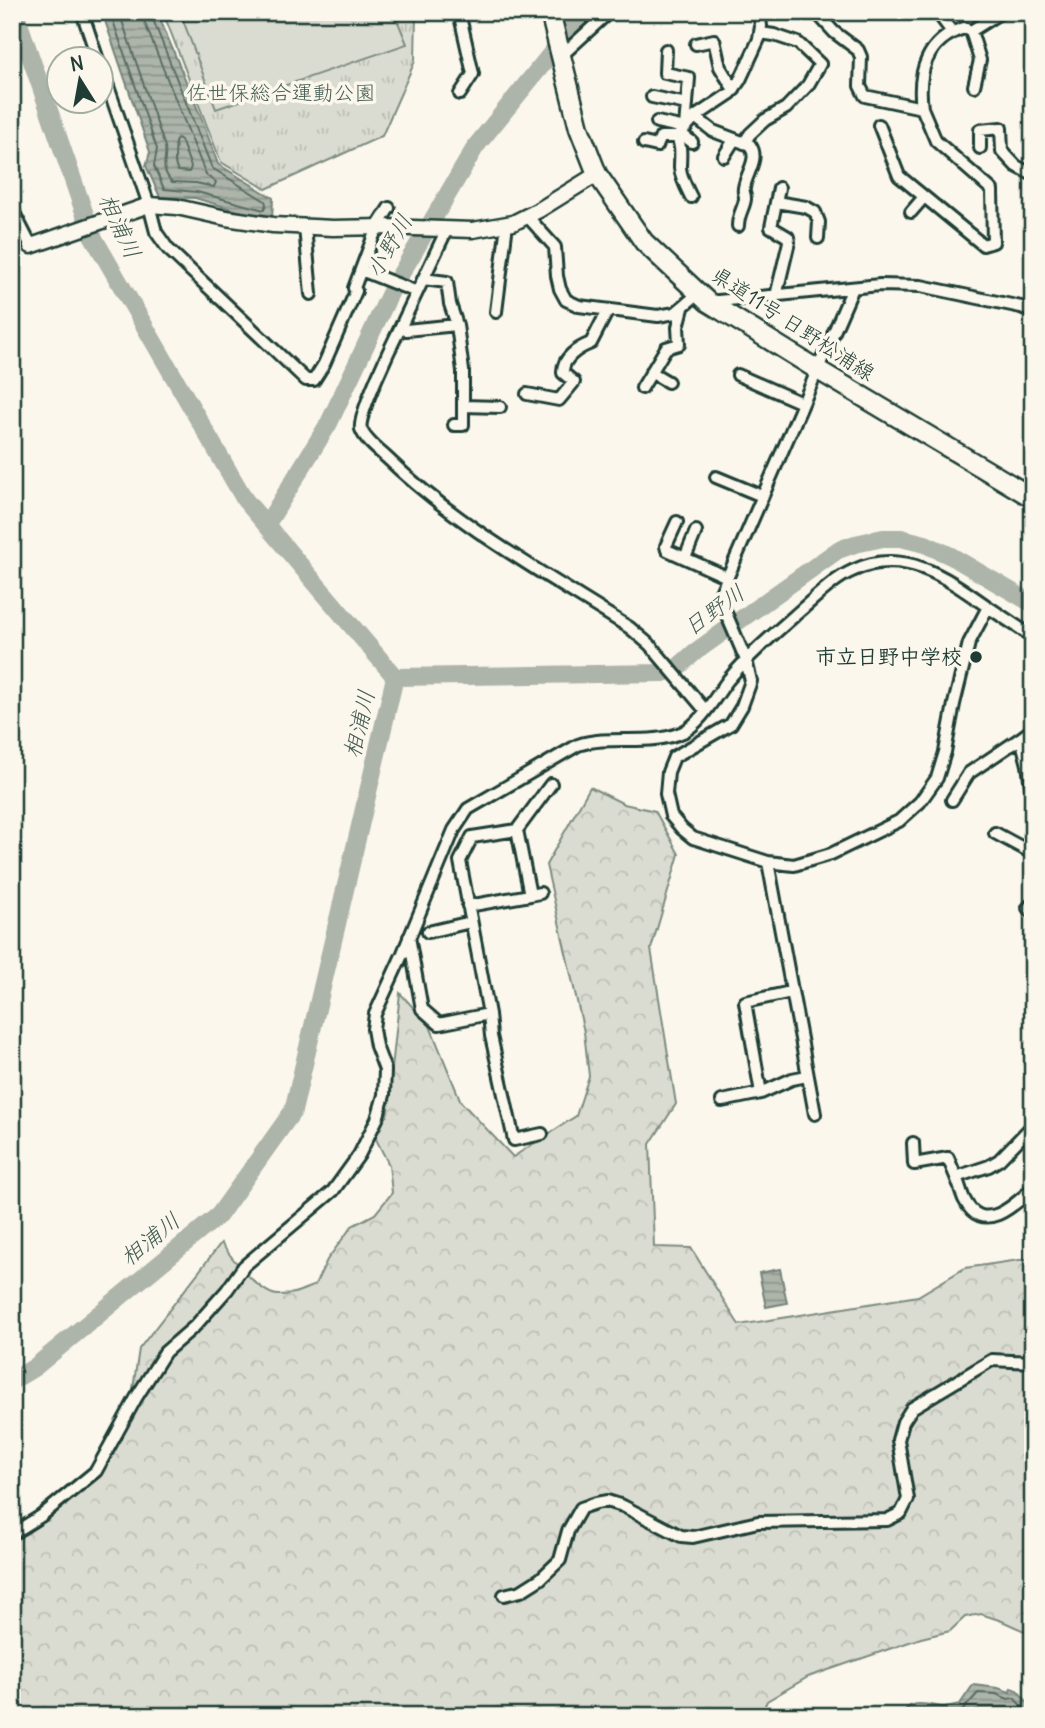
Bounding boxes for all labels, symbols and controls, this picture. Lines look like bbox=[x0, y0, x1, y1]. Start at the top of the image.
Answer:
north arrow bbox=[46, 46, 116, 116]
text: N bbox=[68, 50, 85, 76]
park label: 佐世保総合運動公園 bbox=[187, 79, 376, 106]
water label: 相浦川 bbox=[93, 188, 148, 263]
water label: 小野川 bbox=[359, 209, 418, 283]
street label: 県道11号 日野松浦線 bbox=[706, 261, 880, 387]
water label: 日野川 bbox=[677, 578, 750, 642]
place label: 市立日野中学校 bbox=[815, 643, 962, 670]
marker: 市立日野中学校 bbox=[968, 649, 984, 665]
water label: 相浦川 bbox=[337, 687, 380, 761]
water label: 相浦川 bbox=[114, 1206, 186, 1272]

